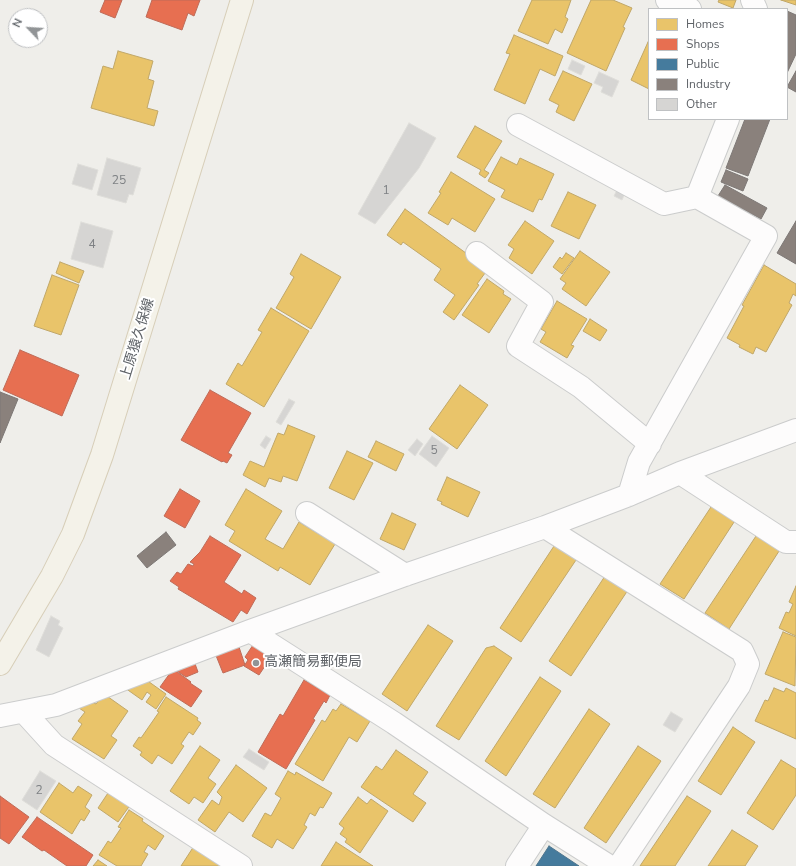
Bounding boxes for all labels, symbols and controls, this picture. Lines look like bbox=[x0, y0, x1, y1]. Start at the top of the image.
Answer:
north arrow bbox=[8, 8, 48, 48]
legend bbox=[648, 8, 788, 120]
text: N bbox=[9, 16, 26, 30]
text: Homes bbox=[686, 16, 724, 32]
text: Shops bbox=[686, 36, 720, 52]
text: Public bbox=[686, 56, 719, 72]
text: Industry bbox=[686, 76, 730, 92]
text: Other bbox=[686, 96, 717, 112]
house number: 25 bbox=[112, 174, 126, 188]
house number: 1 bbox=[382, 184, 390, 198]
house number: 4 bbox=[88, 238, 96, 252]
street label: 上原猿久保線 bbox=[118, 296, 158, 382]
house number: 5 bbox=[430, 444, 438, 458]
place label: 高瀬簡易郵便局 bbox=[264, 655, 362, 671]
marker: 高瀬簡易郵便局 bbox=[251, 658, 261, 668]
house number: 2 bbox=[35, 784, 43, 798]

